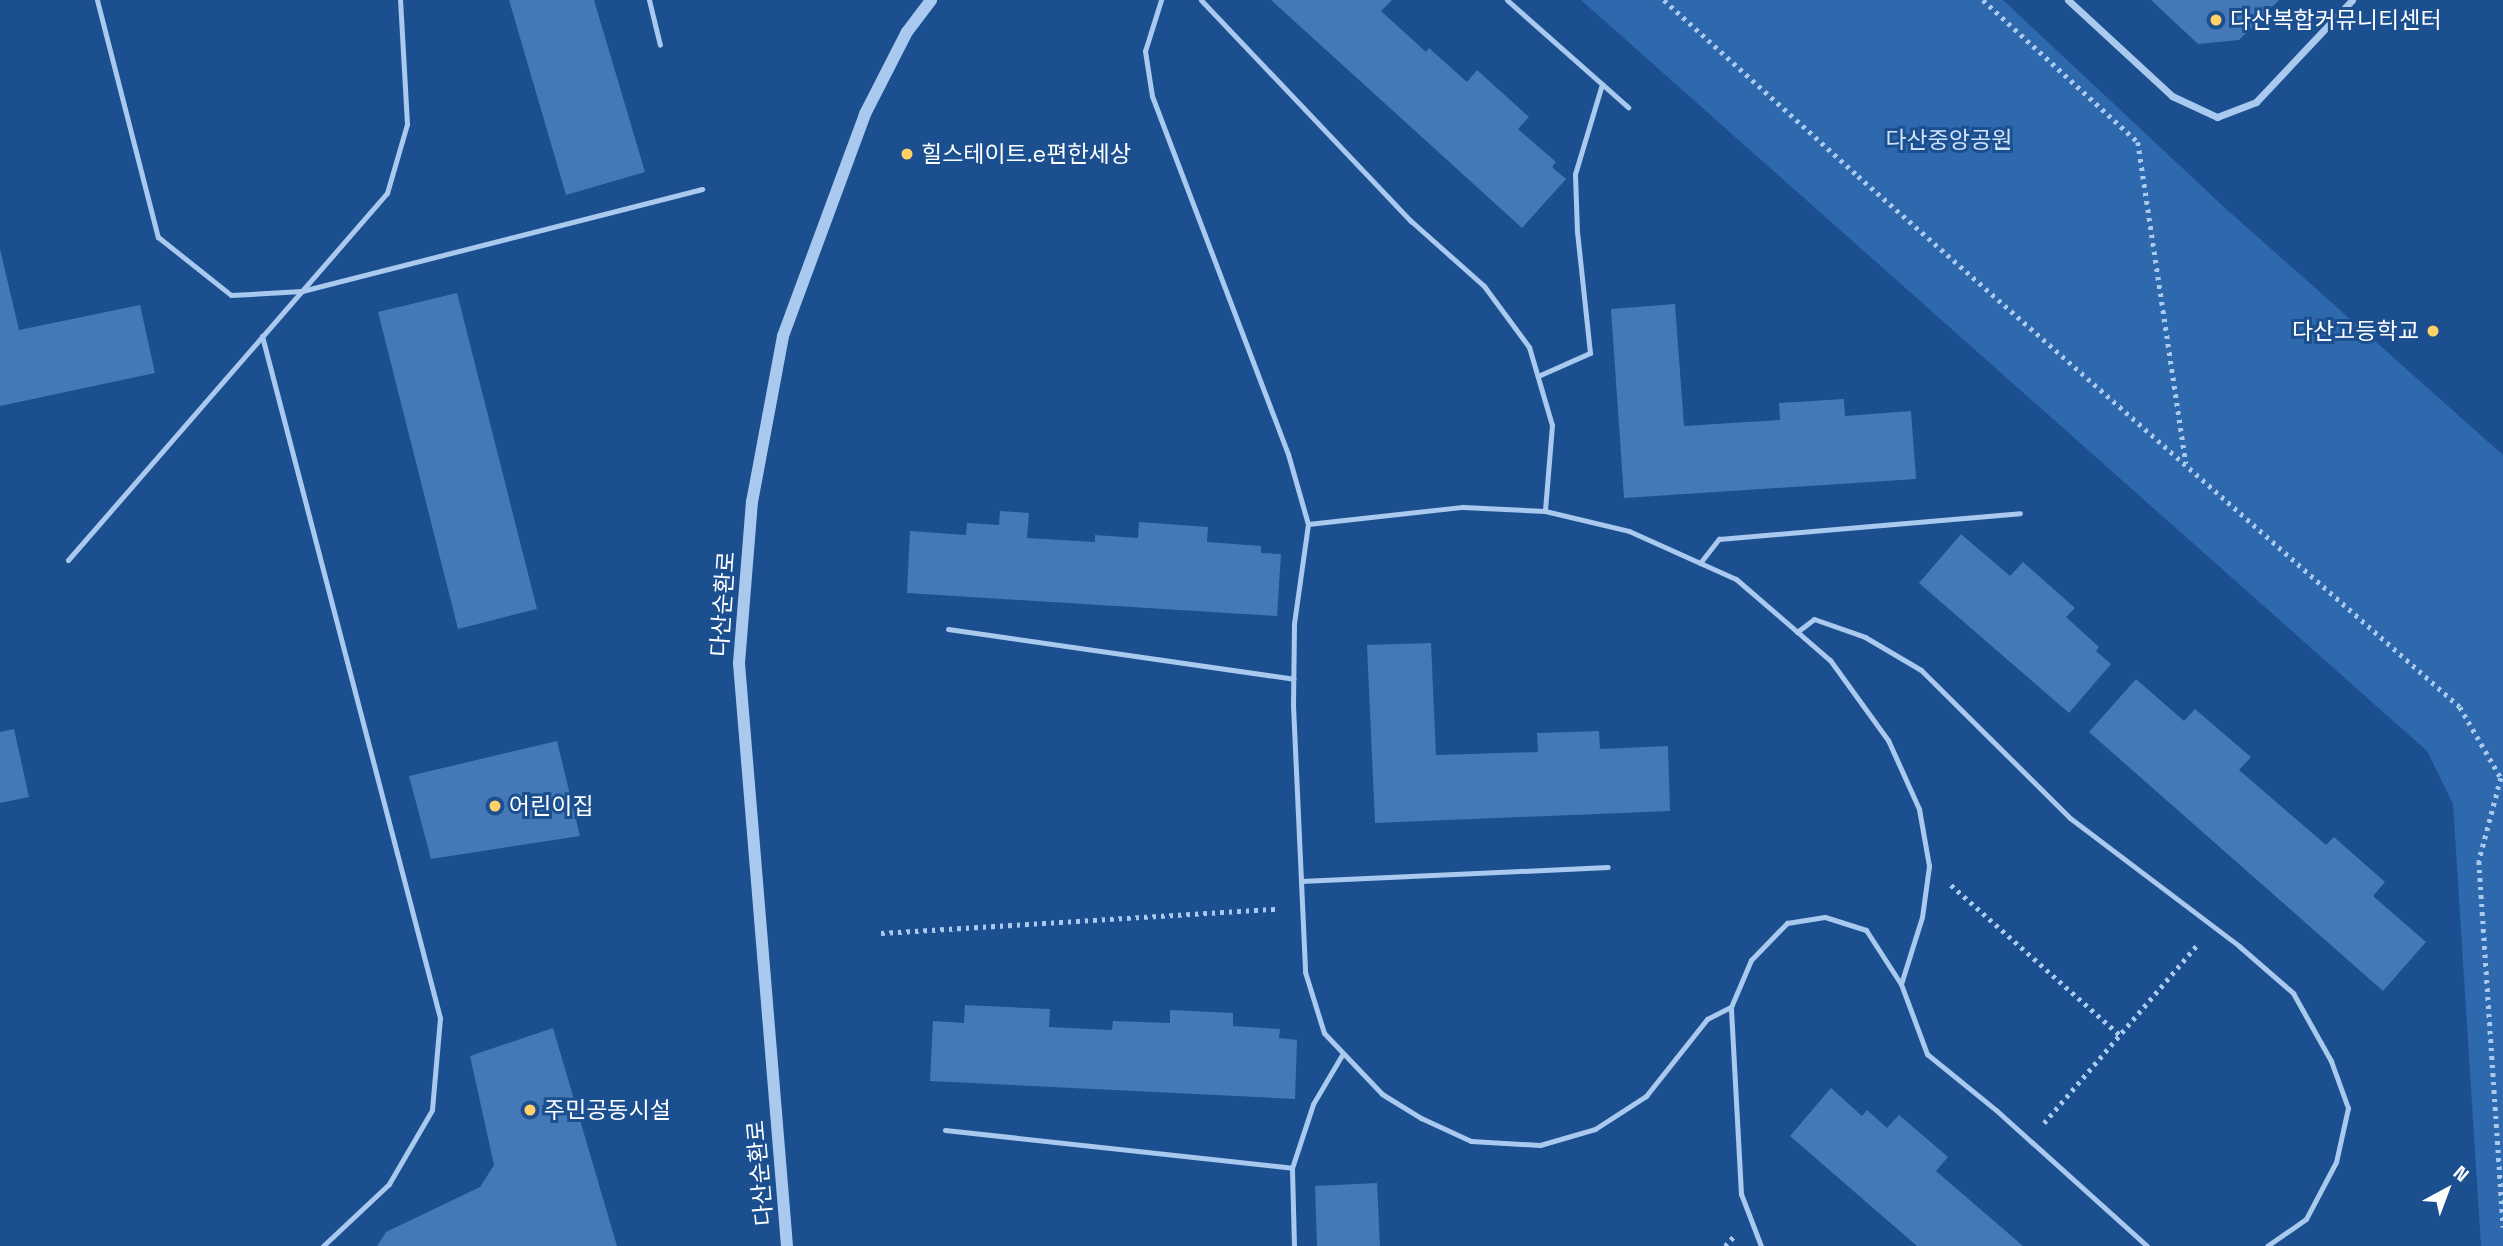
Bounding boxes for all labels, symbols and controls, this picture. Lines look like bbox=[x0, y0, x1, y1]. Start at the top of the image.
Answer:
place label: 다산복합커뮤니티센터 bbox=[2230, 6, 2442, 34]
marker: 다산복합커뮤니티센터 bbox=[2208, 12, 2224, 28]
park label: 다산중앙공원 bbox=[1886, 126, 2012, 154]
place label: 힐스테이트.e편한세상 bbox=[921, 140, 1131, 168]
marker: 힐스테이트.e편한세상 bbox=[899, 146, 915, 162]
place label: 다산고등학교 bbox=[2292, 317, 2419, 345]
marker: 다산고등학교 bbox=[2425, 323, 2441, 339]
street label: 다산순환로 bbox=[706, 550, 740, 658]
place label: 어린이집 bbox=[509, 792, 594, 820]
marker: 어린이집 bbox=[487, 798, 503, 814]
place label: 주민공동시설 bbox=[544, 1096, 671, 1124]
marker: 주민공동시설 bbox=[522, 1102, 538, 1118]
street label: 다산순환로 bbox=[742, 1119, 778, 1227]
north arrow bbox=[2412, 1155, 2482, 1225]
text: N bbox=[2448, 1160, 2474, 1187]

